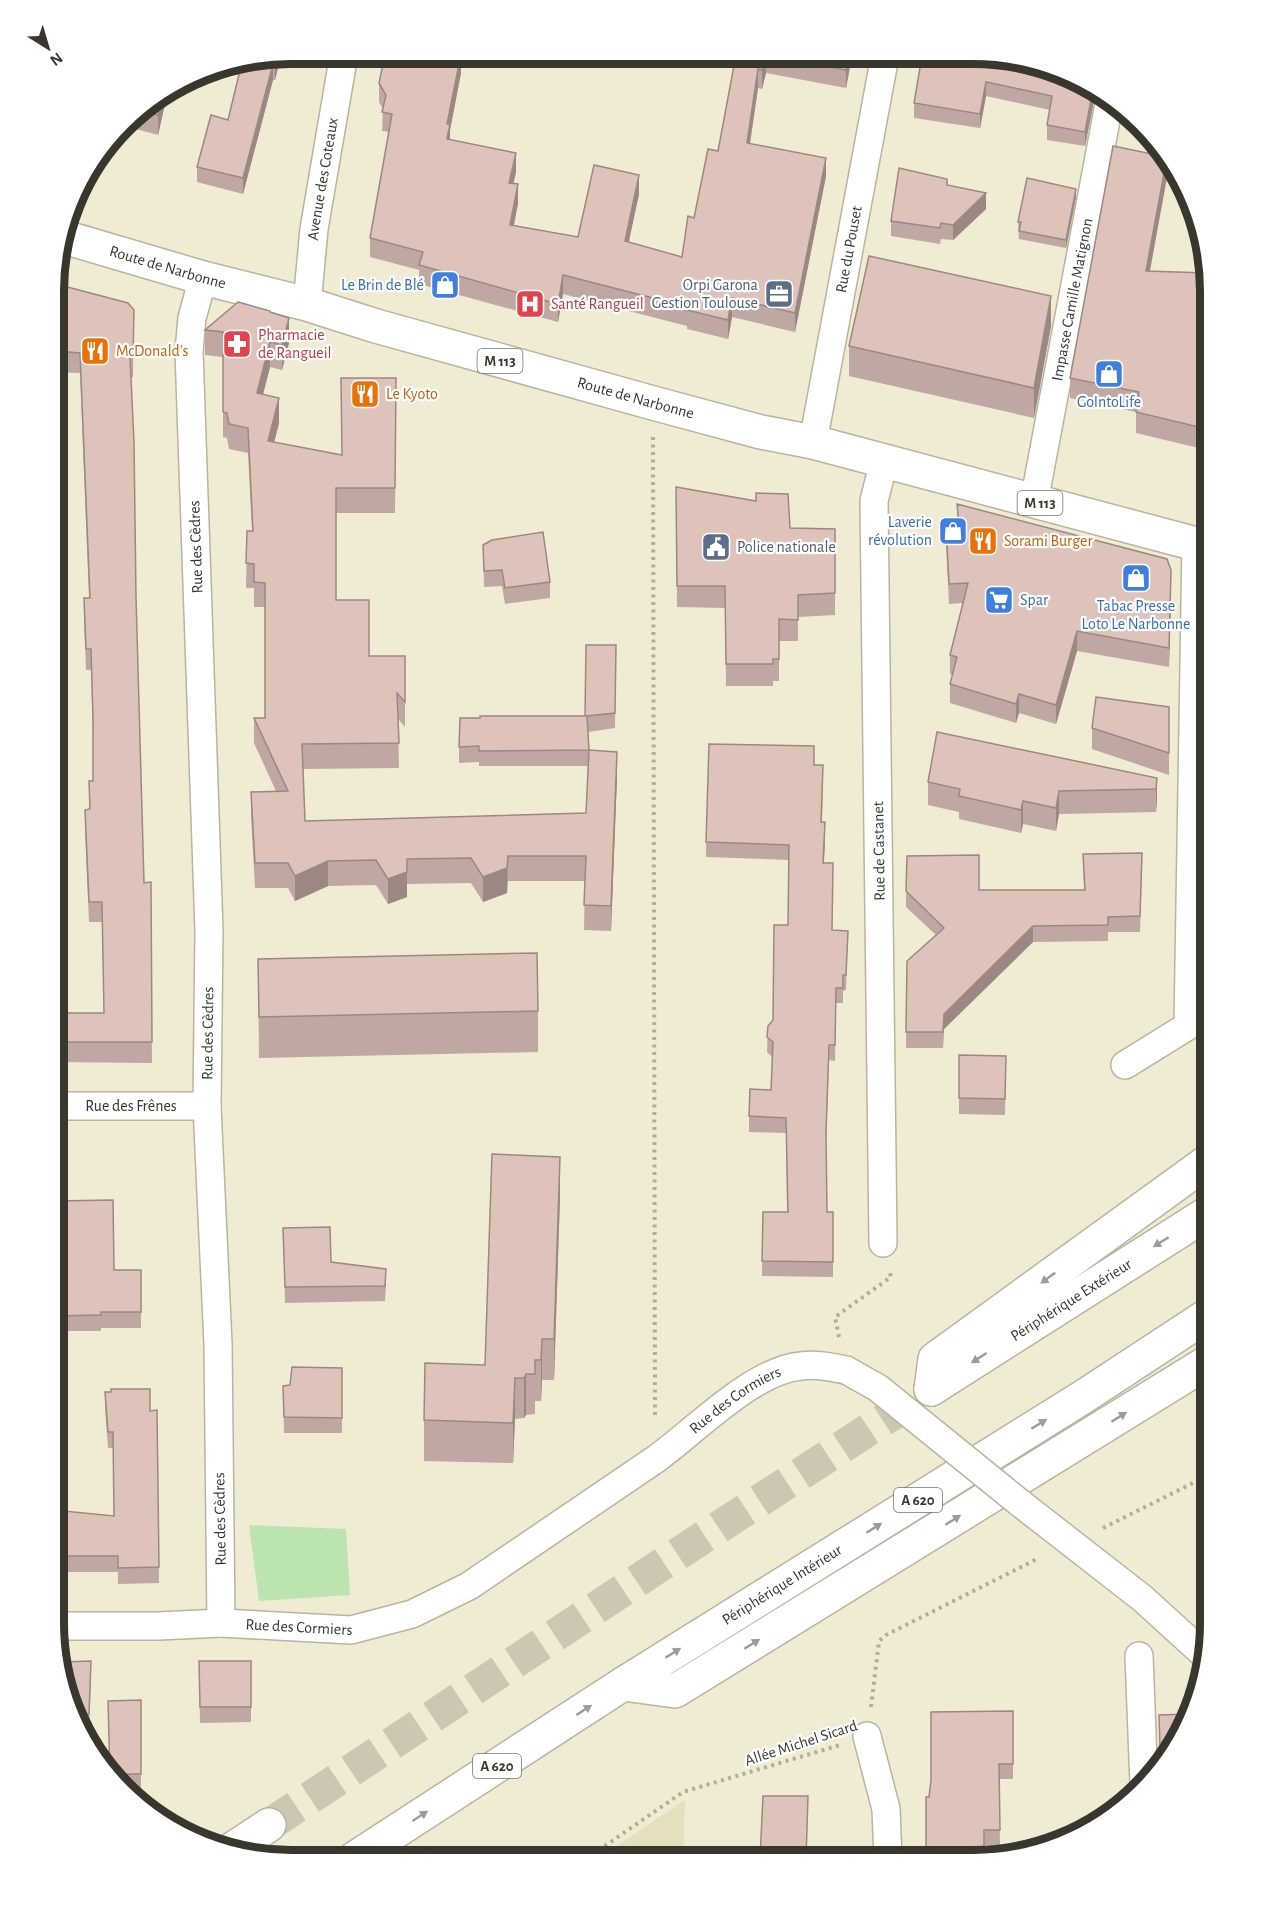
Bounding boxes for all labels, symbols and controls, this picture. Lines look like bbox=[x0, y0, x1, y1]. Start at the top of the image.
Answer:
north arrow bbox=[18, 18, 78, 78]
text: N bbox=[47, 49, 66, 69]
street label: Avenue des Coteaux bbox=[305, 116, 341, 241]
street label: Rue du Pouset bbox=[833, 205, 865, 294]
street label: Impasse Camille Matignon bbox=[1049, 217, 1095, 382]
street label: Route de Narbonne bbox=[108, 243, 227, 291]
shop icon: Le Brin de Blé bbox=[429, 269, 461, 301]
place label: Le Brin de Blé bbox=[341, 277, 424, 293]
place label: Orpi Garona Gestion Toulouse bbox=[652, 277, 758, 311]
office icon: Orpi Garona Gestion Toulouse bbox=[763, 278, 795, 310]
hospital icon: Santé Rangueil bbox=[514, 288, 546, 320]
place label: Santé Rangueil bbox=[551, 296, 644, 312]
place label: Pharmacie de Rangueil bbox=[258, 327, 332, 361]
pharmacy icon: Pharmacie de Rangueil bbox=[221, 328, 253, 360]
restaurant icon: McDonald's bbox=[79, 335, 111, 367]
place label: McDonald's bbox=[116, 343, 189, 359]
road number: M 113 bbox=[478, 349, 522, 373]
shop icon: GoIntoLife bbox=[1093, 358, 1125, 390]
street label: Route de Narbonne bbox=[576, 374, 696, 422]
restaurant icon: Le Kyoto bbox=[349, 378, 381, 410]
place label: Le Kyoto bbox=[386, 386, 438, 403]
place label: GoIntoLife bbox=[1077, 394, 1141, 410]
road number: M 113 bbox=[1018, 491, 1062, 515]
street label: Rue des Cèdres bbox=[186, 500, 206, 594]
place label: Laverie révolution bbox=[868, 514, 932, 548]
shop icon: Laverie révolution bbox=[937, 515, 969, 547]
restaurant icon: Sorami Burger bbox=[967, 525, 999, 557]
public building icon: Police nationale bbox=[700, 531, 732, 563]
place label: Sorami Burger bbox=[1004, 533, 1093, 549]
place label: Police nationale bbox=[737, 539, 836, 555]
shop icon: Tabac Presse Loto Le Narbonne bbox=[1120, 562, 1152, 594]
supermarket icon: Spar bbox=[983, 584, 1015, 616]
place label: Spar bbox=[1020, 592, 1049, 608]
place label: Tabac Presse Loto Le Narbonne bbox=[1082, 598, 1190, 632]
street label: Rue de Castanet bbox=[870, 801, 888, 901]
street label: Rue des Cèdres bbox=[199, 987, 216, 1080]
street label: Rue des Frênes bbox=[85, 1098, 177, 1114]
one-way arrow bbox=[1153, 1236, 1169, 1247]
street label: Périphérique Extérieur bbox=[1008, 1255, 1135, 1344]
one-way arrow bbox=[1040, 1272, 1056, 1284]
one-way arrow bbox=[971, 1353, 987, 1364]
street label: Rue des Cormiers bbox=[686, 1363, 783, 1437]
one-way arrow bbox=[1111, 1412, 1127, 1423]
one-way arrow bbox=[1031, 1419, 1047, 1430]
street label: Rue des Cèdres bbox=[211, 1472, 229, 1566]
road number: A 620 bbox=[894, 1488, 942, 1512]
one-way arrow bbox=[945, 1514, 962, 1525]
one-way arrow bbox=[865, 1522, 882, 1533]
street label: Périphérique Intérieur bbox=[719, 1541, 845, 1628]
street label: Rue des Cormiers bbox=[245, 1616, 353, 1638]
one-way arrow bbox=[744, 1639, 760, 1650]
one-way arrow bbox=[665, 1648, 681, 1659]
one-way arrow bbox=[576, 1704, 592, 1715]
street label: Allée Michel Sicard bbox=[743, 1717, 859, 1769]
road number: A 620 bbox=[473, 1754, 521, 1778]
one-way arrow bbox=[412, 1810, 429, 1821]

